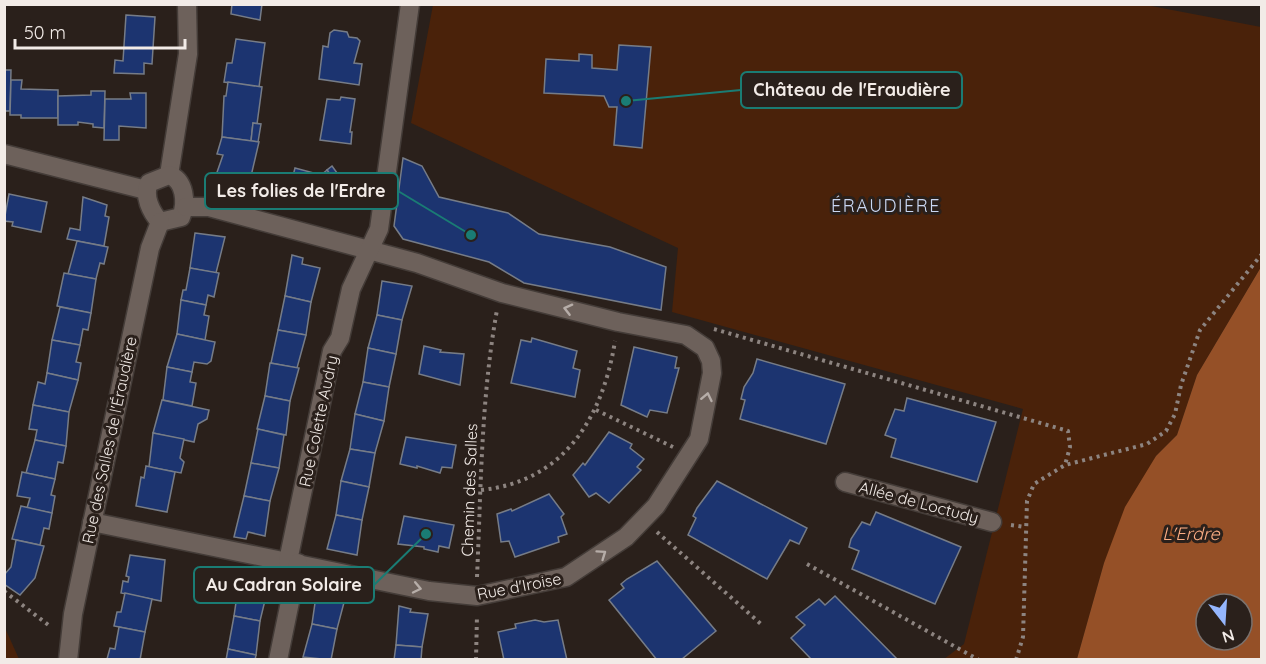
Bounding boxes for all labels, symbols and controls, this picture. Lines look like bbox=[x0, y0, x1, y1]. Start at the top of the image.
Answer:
scale bar bbox=[15, 12, 184, 50]
text: 50 m bbox=[24, 21, 66, 44]
callout: Château de l'Eraudière bbox=[741, 72, 962, 108]
text: Château de l'Eraudière bbox=[753, 78, 951, 101]
callout: Les folies de l'Erdre bbox=[205, 173, 398, 209]
text: Les folies de l'Erdre bbox=[216, 179, 386, 202]
district label: ÉRAUDIÈRE bbox=[831, 194, 941, 217]
one-way arrow bbox=[563, 304, 573, 317]
street label: Rue des Salles de l'Éraudière bbox=[77, 335, 141, 545]
street label: Rue Colette Audry bbox=[294, 353, 342, 489]
one-way arrow bbox=[700, 392, 713, 402]
street label: Chemin des Salles bbox=[457, 423, 481, 557]
street label: Allée de Loctudy bbox=[857, 476, 981, 528]
water label: L'Erdre bbox=[1162, 522, 1221, 545]
one-way arrow bbox=[596, 550, 607, 561]
callout: Au Cadran Solaire bbox=[194, 567, 374, 603]
street label: Rue d'Iroise bbox=[475, 568, 563, 604]
text: Au Cadran Solaire bbox=[206, 573, 362, 596]
one-way arrow bbox=[411, 581, 421, 594]
north arrow bbox=[1194, 592, 1254, 652]
text: N bbox=[1220, 625, 1237, 648]

